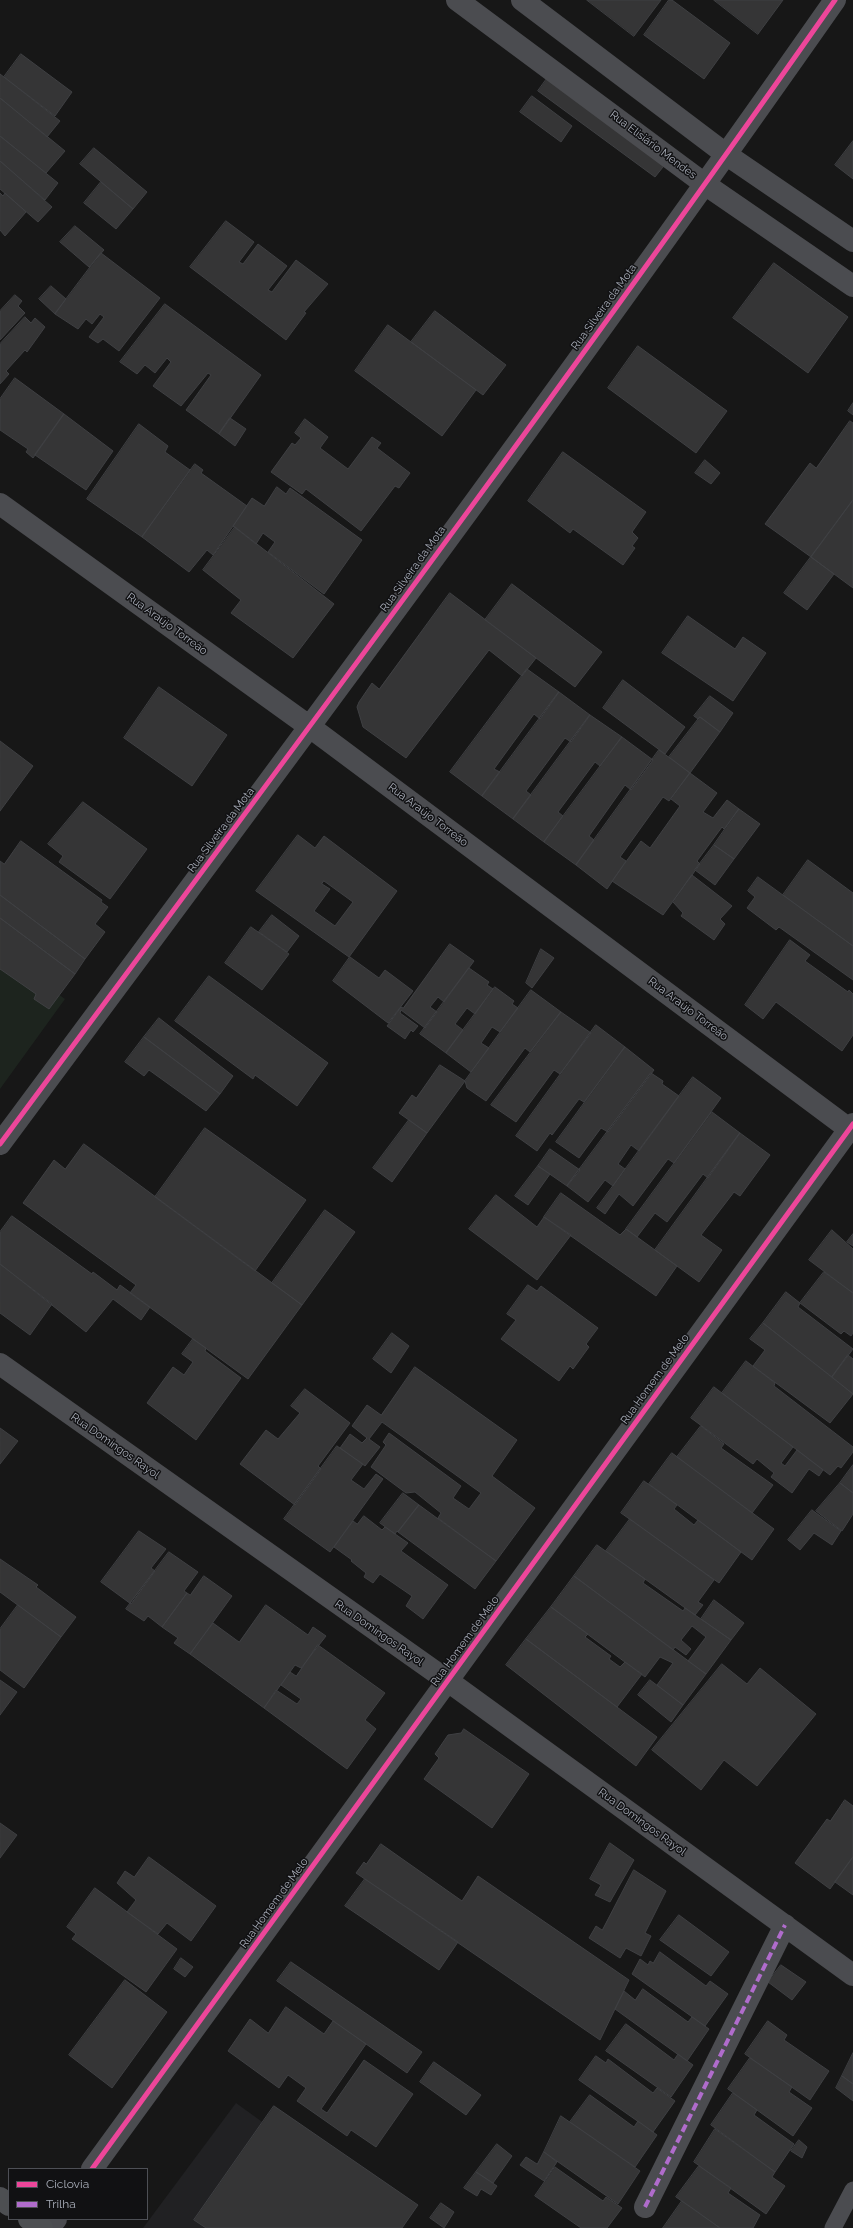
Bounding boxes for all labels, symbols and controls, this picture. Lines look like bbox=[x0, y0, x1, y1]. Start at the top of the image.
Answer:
street label: Rua Elisiário Mendes bbox=[607, 108, 699, 182]
street label: Rua Silveira da Mota bbox=[568, 262, 640, 352]
street label: Rua Silveira da Mota bbox=[377, 524, 449, 614]
street label: Rua Araújo Torreão bbox=[124, 590, 210, 658]
street label: Rua Araújo Torreão bbox=[385, 781, 471, 849]
street label: Rua Silveira da Mota bbox=[185, 785, 257, 875]
street label: Rua Araújo Torreão bbox=[645, 975, 731, 1043]
street label: Rua Homem de Melo bbox=[618, 1331, 692, 1427]
street label: Rua Domingos Rayol bbox=[68, 1410, 162, 1482]
street label: Rua Homem de Melo bbox=[428, 1593, 502, 1689]
street label: Rua Domingos Rayol bbox=[332, 1597, 426, 1669]
street label: Rua Domingos Rayol bbox=[595, 1786, 689, 1858]
street label: Rua Homem de Melo bbox=[237, 1855, 311, 1951]
legend bbox=[8, 2168, 148, 2220]
text: Ciclovia bbox=[46, 2177, 89, 2191]
text: Trilha bbox=[46, 2197, 76, 2211]

